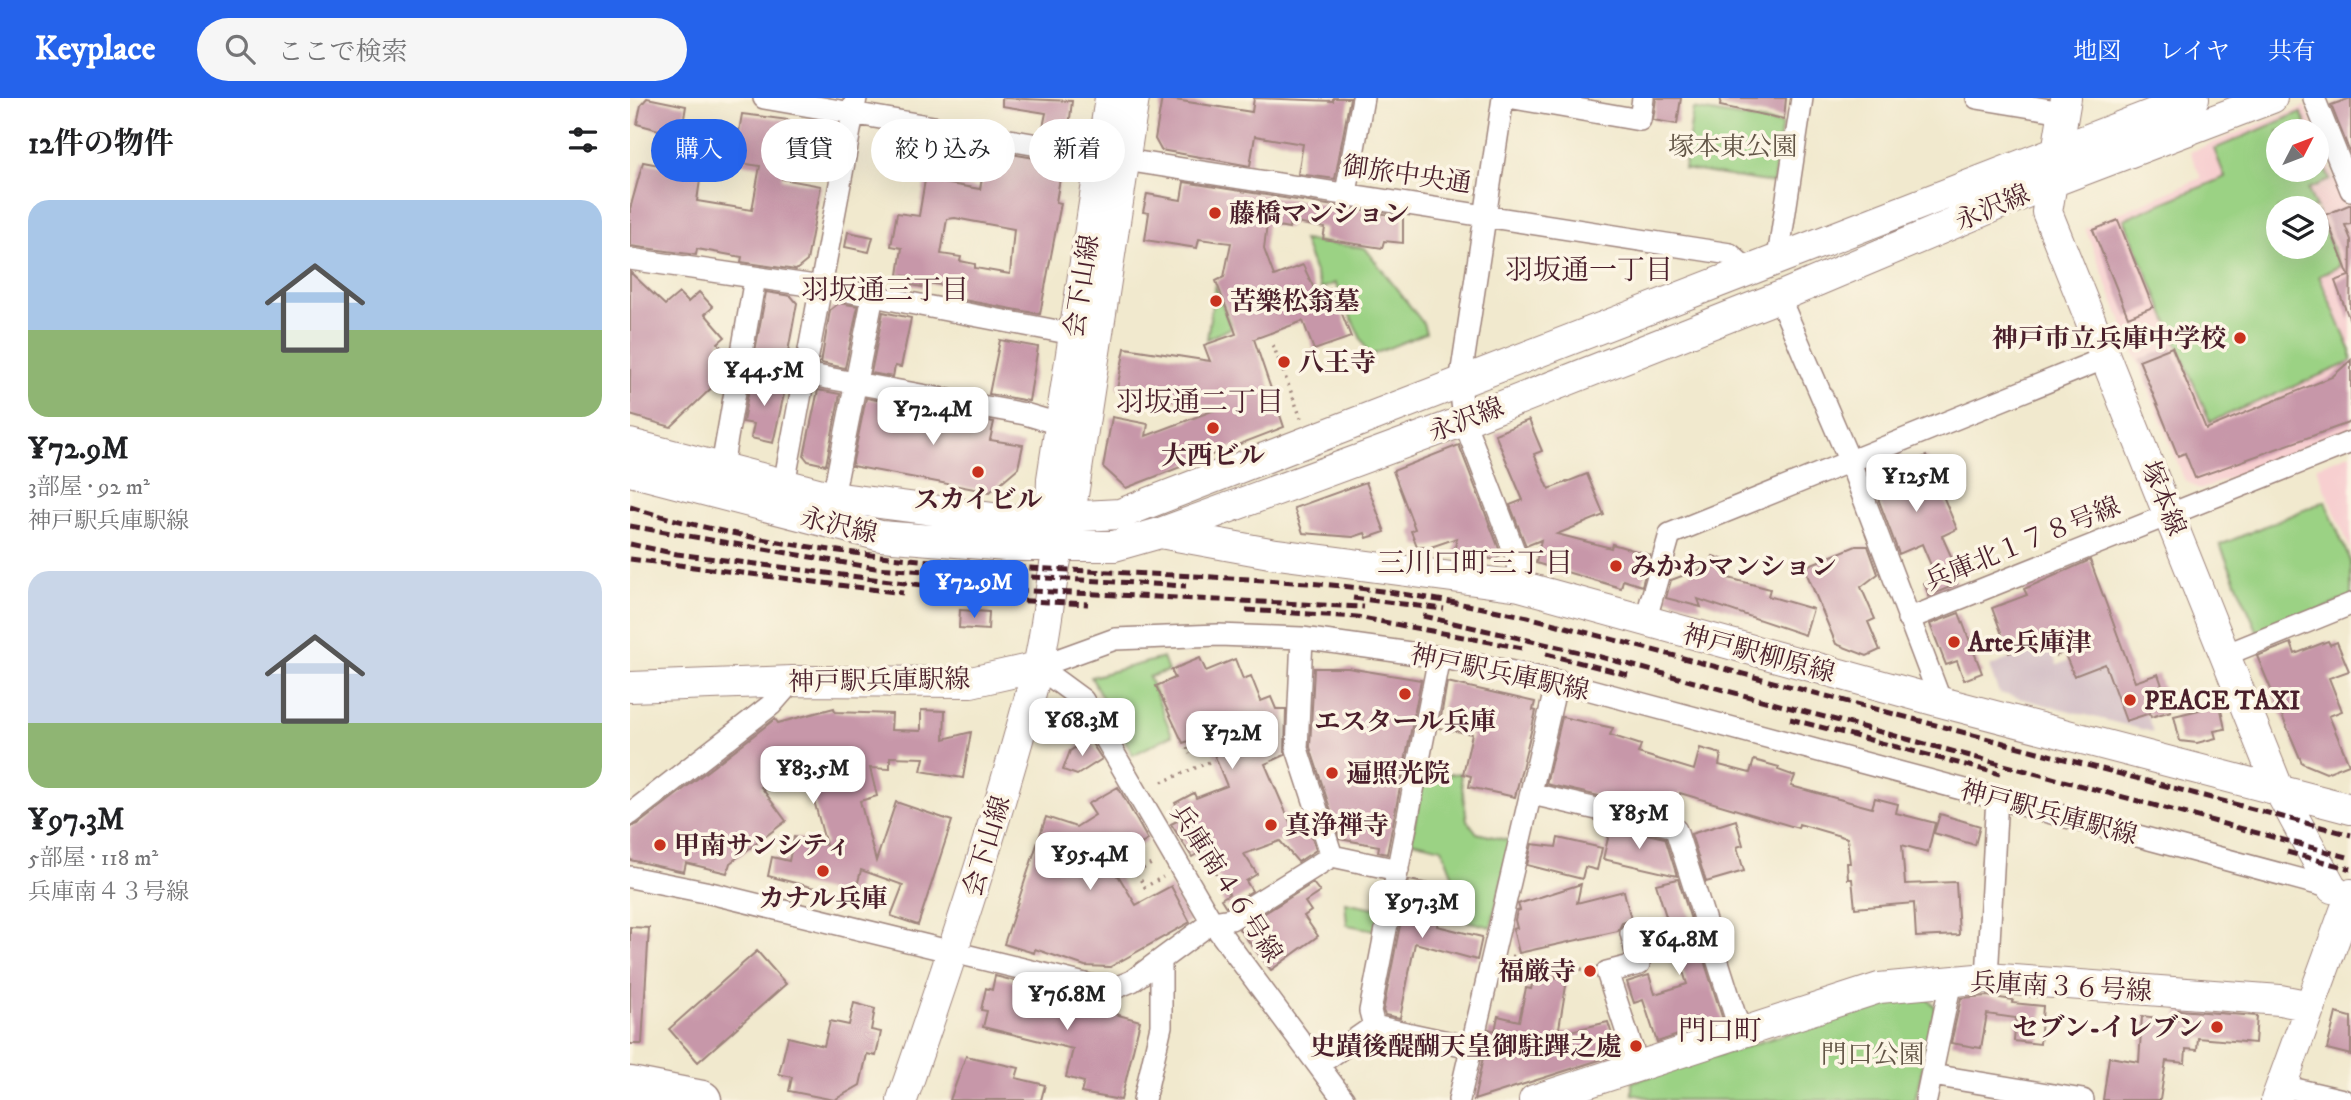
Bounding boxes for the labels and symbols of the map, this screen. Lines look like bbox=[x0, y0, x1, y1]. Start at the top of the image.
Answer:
north arrow bbox=[2266, 119, 2329, 182]
park label: 塚本東公園 bbox=[1668, 131, 1798, 164]
street label: 御旅中央通 bbox=[1340, 150, 1473, 201]
street label: 永沢線 bbox=[1950, 178, 2035, 239]
place label: 藤橋マンション bbox=[1229, 198, 1410, 231]
marker: 藤橋マンション bbox=[1207, 205, 1223, 221]
street label: 会下山線 bbox=[1058, 232, 1107, 340]
district label: 羽坂通一丁目 bbox=[1505, 253, 1673, 288]
district label: 羽坂通三丁目 bbox=[801, 273, 969, 308]
place label: 苦樂松翁墓 bbox=[1230, 286, 1360, 319]
marker: 苦樂松翁墓 bbox=[1208, 293, 1224, 309]
place label: 神戸市立兵庫中学校 bbox=[1992, 323, 2226, 356]
marker: 神戸市立兵庫中学校 bbox=[2232, 330, 2248, 346]
place label: 八王寺 bbox=[1298, 347, 1376, 380]
pin: ¥44.5M bbox=[707, 348, 821, 408]
marker: 八王寺 bbox=[1276, 354, 1292, 370]
district label: 羽坂通二丁目 bbox=[1116, 385, 1284, 420]
pin: ¥72.4M bbox=[876, 388, 990, 447]
street label: 永沢線 bbox=[1424, 391, 1509, 450]
marker: 大西ビル bbox=[1205, 420, 1221, 436]
place label: 大西ビル bbox=[1161, 440, 1265, 473]
pin: ¥125M bbox=[1867, 454, 1965, 514]
street label: 塚本線 bbox=[2133, 456, 2193, 541]
marker: スカイビル bbox=[970, 464, 986, 480]
place label: スカイビル bbox=[913, 484, 1043, 517]
street label: 兵庫北１７８号線 bbox=[1920, 490, 2125, 599]
street label: 永沢線 bbox=[797, 502, 880, 551]
district label: 三川口町三丁目 bbox=[1377, 546, 1573, 581]
place label: みかわマンション bbox=[1630, 551, 1837, 584]
marker: みかわマンション bbox=[1608, 558, 1624, 574]
pin: ¥72.9M bbox=[917, 560, 1031, 620]
street label: 神戸駅柳原線 bbox=[1679, 618, 1838, 691]
place label: Arte兵庫津 bbox=[1967, 627, 2092, 660]
marker: Arte兵庫津 bbox=[1946, 634, 1962, 650]
street label: 神戸駅兵庫駅線 bbox=[1407, 638, 1592, 709]
street label: 神戸駅兵庫駅線 bbox=[788, 663, 970, 700]
place label: PEACE TAXI bbox=[2144, 685, 2301, 718]
marker: エスタール兵庫 bbox=[1397, 686, 1413, 702]
marker: PEACE TAXI bbox=[2122, 692, 2138, 708]
pin: ¥68.3M bbox=[1025, 698, 1139, 758]
place label: エスタール兵庫 bbox=[1314, 706, 1496, 739]
pin: ¥72M bbox=[1191, 712, 1273, 771]
pin: ¥83.5M bbox=[756, 746, 870, 806]
place label: 遍照光院 bbox=[1346, 758, 1450, 791]
marker: 遍照光院 bbox=[1324, 765, 1340, 781]
street label: 神戸駅兵庫駅線 bbox=[1956, 774, 2141, 853]
street label: 会下山線 bbox=[956, 792, 1018, 901]
pin: ¥85M bbox=[1598, 792, 1680, 851]
street label: 兵庫南４６号線 bbox=[1162, 799, 1289, 969]
place label: 真浄禅寺 bbox=[1285, 810, 1389, 843]
marker: 真浄禅寺 bbox=[1263, 817, 1279, 833]
place label: 甲南サンシティ bbox=[674, 830, 852, 863]
pin: ¥95.4M bbox=[1033, 832, 1147, 892]
marker: 甲南サンシティ bbox=[652, 837, 668, 853]
marker: カナル兵庫 bbox=[815, 863, 831, 879]
pin: ¥97.3M bbox=[1365, 880, 1479, 940]
place label: カナル兵庫 bbox=[759, 883, 887, 916]
pin: ¥64.8M bbox=[1622, 918, 1736, 977]
place label: 福厳寺 bbox=[1498, 956, 1576, 989]
marker: 福厳寺 bbox=[1582, 963, 1598, 979]
street label: 兵庫南３６号線 bbox=[1969, 966, 2153, 1009]
pin: ¥76.8M bbox=[1010, 972, 1124, 1032]
place label: セブン-イレブン bbox=[2013, 1012, 2203, 1045]
district label: 門口町 bbox=[1678, 1014, 1762, 1049]
marker: セブン-イレブン bbox=[2209, 1019, 2225, 1035]
place label: 史蹟後醍醐天皇御駐蹕之處 bbox=[1310, 1031, 1622, 1064]
marker: 史蹟後醍醐天皇御駐蹕之處 bbox=[1628, 1038, 1644, 1054]
park label: 門口公園 bbox=[1821, 1039, 1925, 1072]

